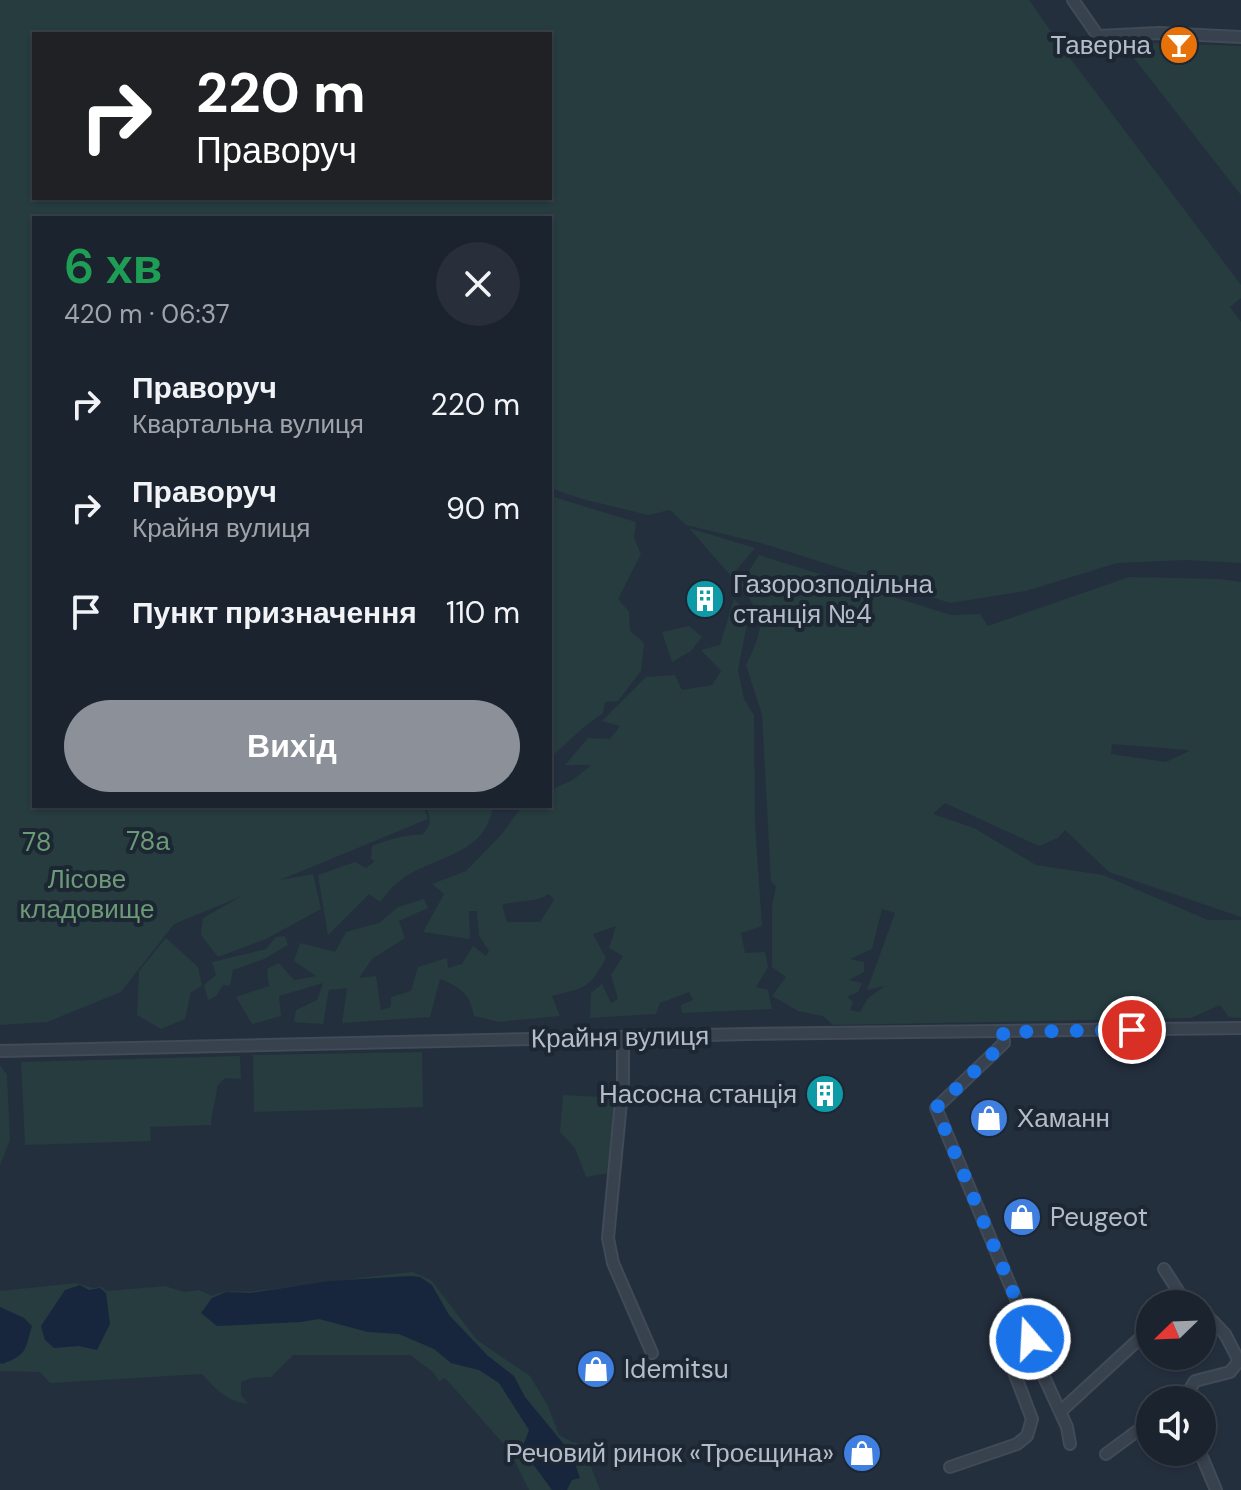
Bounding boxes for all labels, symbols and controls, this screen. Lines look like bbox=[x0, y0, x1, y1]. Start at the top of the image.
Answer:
bar icon: Таверна bbox=[1158, 24, 1200, 66]
place label: Таверна bbox=[1051, 28, 1152, 62]
text: 220 m bbox=[196, 56, 366, 129]
icon: right bbox=[64, 64, 168, 168]
text: Праворуч bbox=[196, 127, 357, 174]
text: 6 хв bbox=[64, 235, 162, 298]
button: close bbox=[436, 242, 520, 326]
text: 420 m · 06:37 bbox=[64, 297, 230, 331]
text: Праворуч bbox=[132, 368, 277, 407]
icon: right bbox=[64, 382, 108, 426]
text: 220 m bbox=[431, 385, 520, 424]
text: Квартальна вулиця bbox=[132, 407, 364, 441]
text: Праворуч bbox=[132, 472, 277, 511]
icon: right bbox=[64, 486, 108, 530]
text: 90 m bbox=[446, 489, 520, 528]
text: Крайня вулиця bbox=[132, 511, 310, 545]
place label: Газорозподільна станція №4 bbox=[733, 567, 933, 631]
building icon: Газорозподільна станція №4 bbox=[684, 578, 726, 620]
icon: arrive bbox=[64, 590, 108, 634]
text: Пункт призначення bbox=[132, 593, 417, 632]
text: 110 m bbox=[446, 593, 520, 632]
button: Вихід bbox=[64, 700, 520, 792]
park label: 78а bbox=[126, 824, 170, 858]
park label: 78 bbox=[22, 825, 52, 859]
park label: Лісове кладовище bbox=[20, 862, 154, 926]
pin bbox=[1098, 996, 1166, 1064]
icon: arrive bbox=[1110, 1008, 1154, 1052]
street label: Крайня вулиця bbox=[531, 1018, 709, 1056]
building icon: Насосна станція bbox=[804, 1073, 846, 1115]
place label: Насосна станція bbox=[599, 1077, 797, 1111]
shop icon: Хаманн bbox=[968, 1097, 1010, 1139]
place label: Хаманн bbox=[1017, 1101, 1110, 1135]
shop icon: Peugeot bbox=[1001, 1196, 1043, 1238]
place label: Peugeot bbox=[1050, 1200, 1148, 1234]
north arrow bbox=[1136, 1290, 1216, 1370]
map controls bbox=[1136, 1290, 1216, 1466]
position arrow bbox=[988, 1297, 1072, 1381]
shop icon: Idemitsu bbox=[575, 1348, 617, 1390]
place label: Idemitsu bbox=[624, 1352, 729, 1386]
button: sound bbox=[1136, 1386, 1216, 1466]
shop icon: Речовий ринок «Троєщина» bbox=[841, 1432, 883, 1474]
place label: Речовий ринок «Троєщина» bbox=[505, 1436, 834, 1470]

